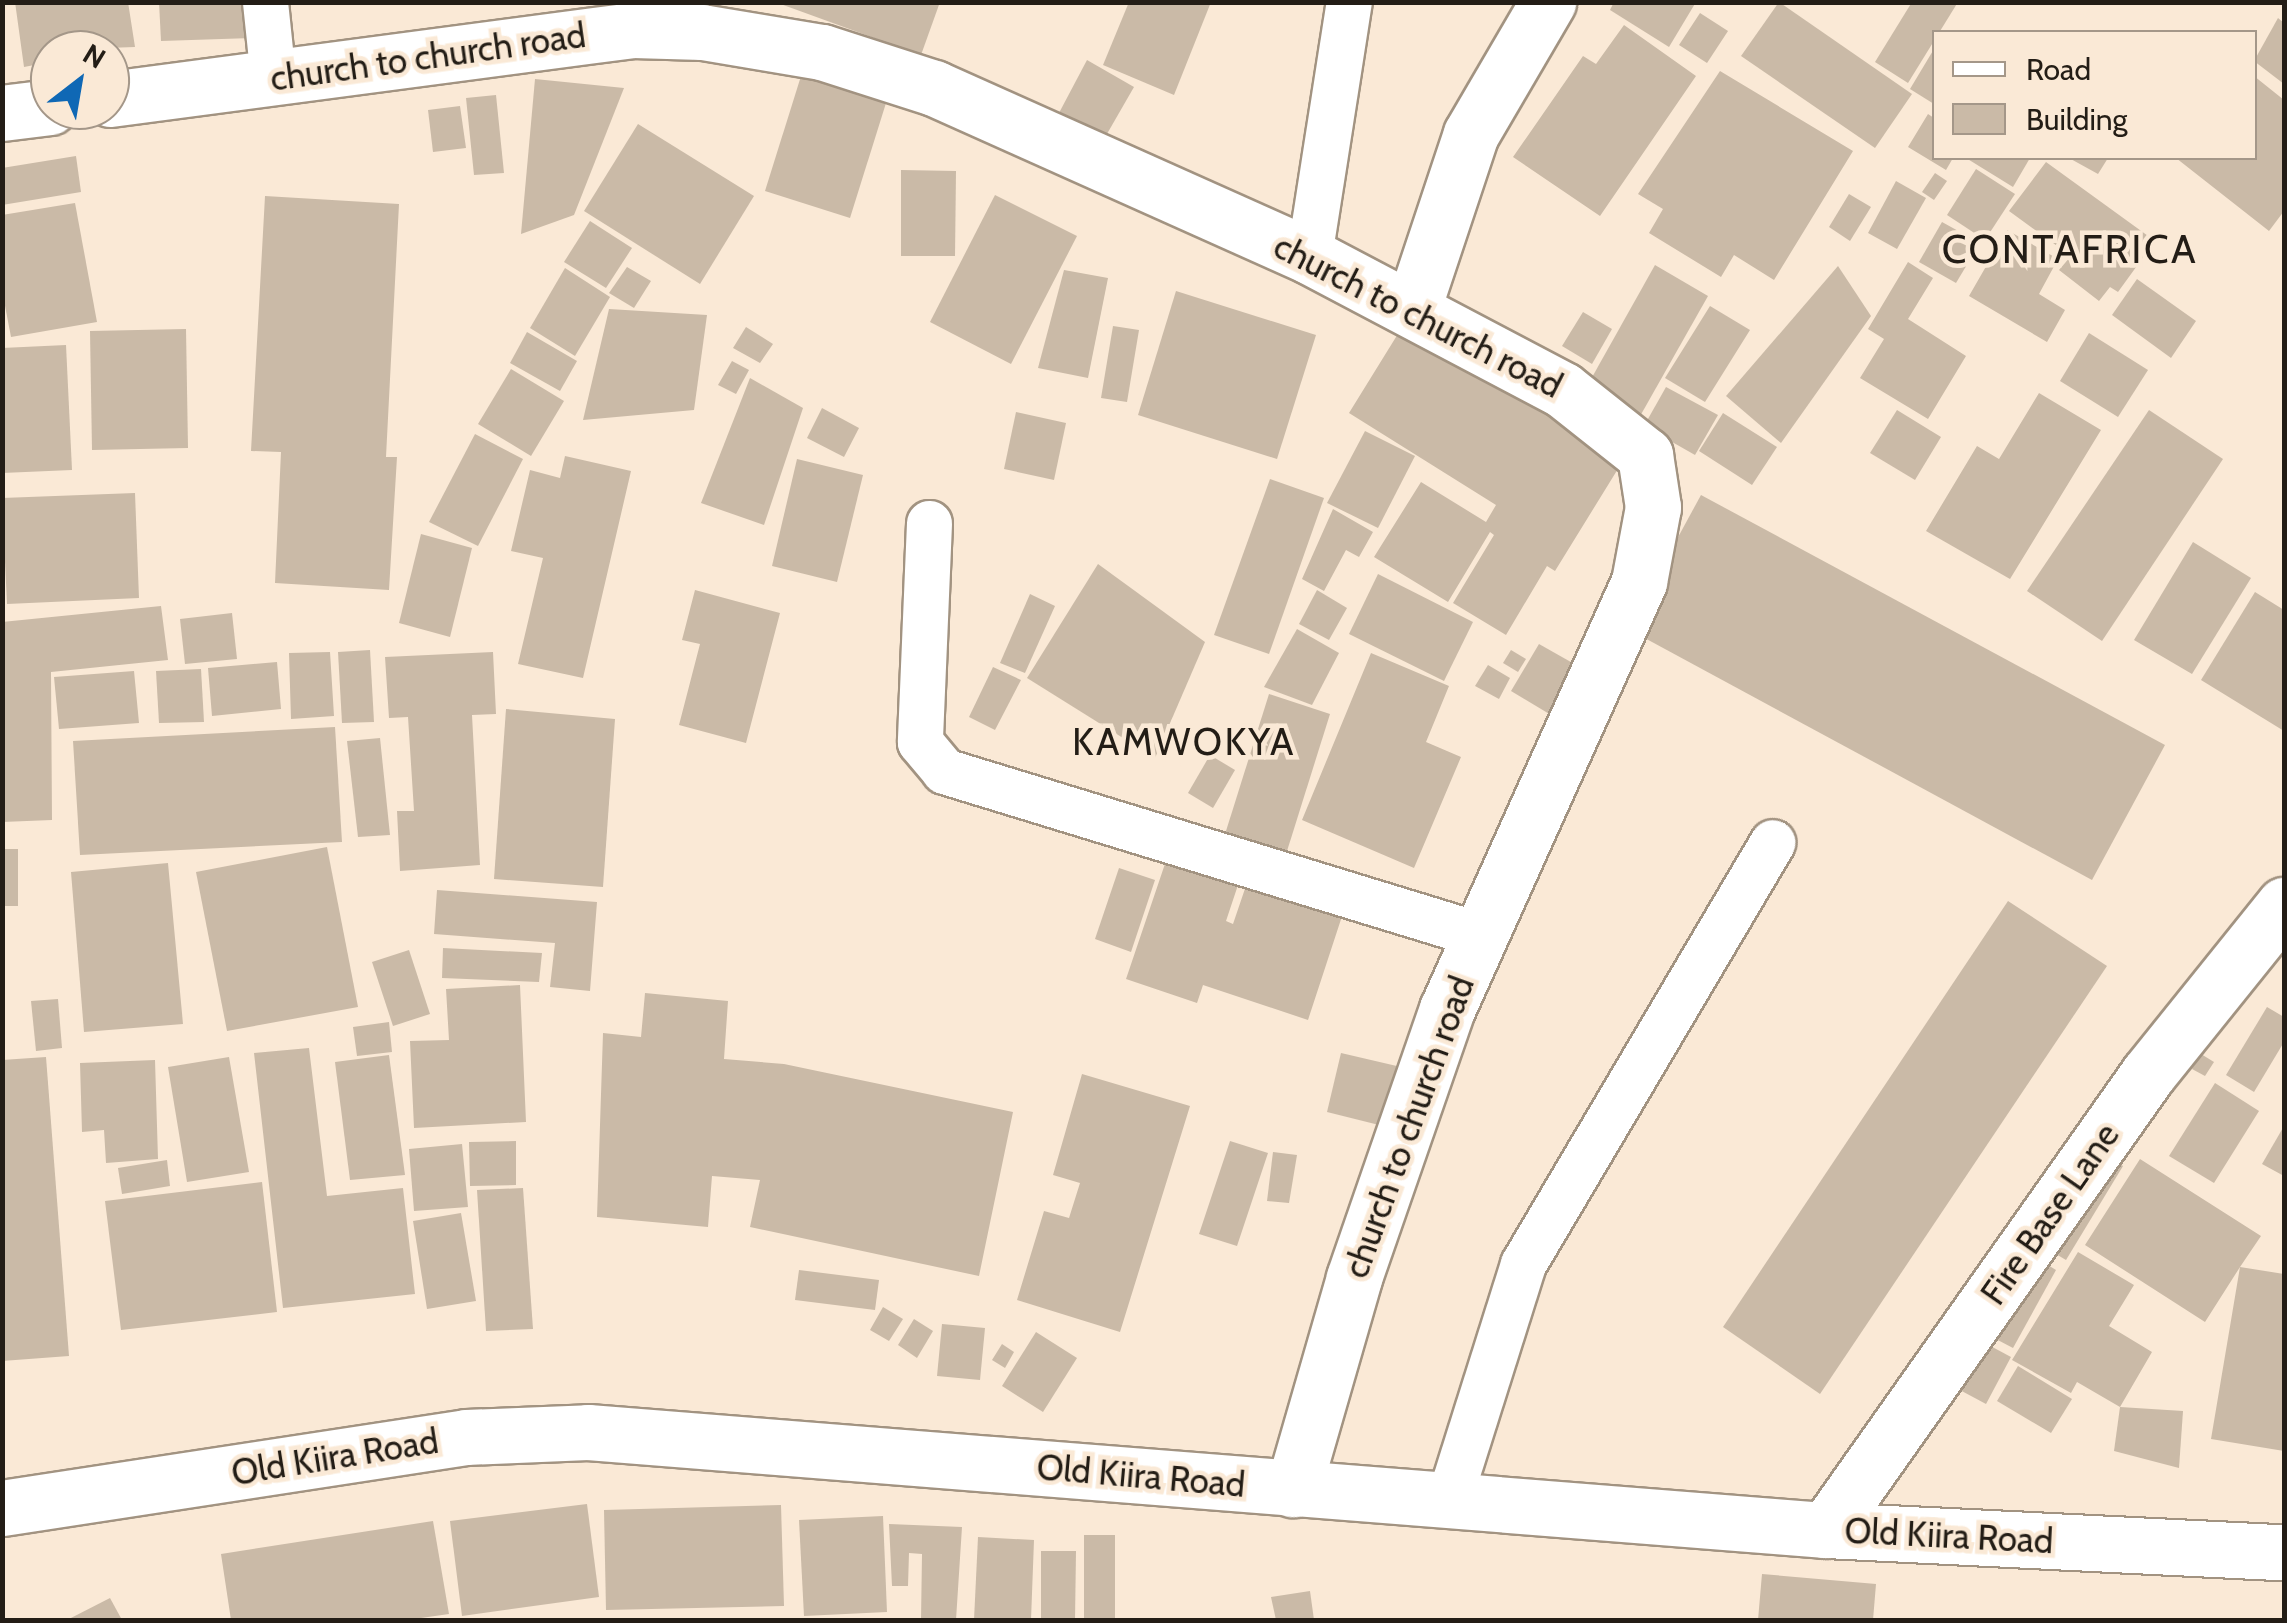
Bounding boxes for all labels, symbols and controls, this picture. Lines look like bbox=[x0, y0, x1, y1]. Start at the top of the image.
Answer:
street label: church to church road bbox=[268, 14, 588, 100]
north arrow bbox=[30, 30, 130, 130]
legend bbox=[1932, 30, 2257, 160]
text: N bbox=[77, 36, 112, 76]
text: Road bbox=[2026, 51, 2091, 88]
text: Building bbox=[2026, 101, 2128, 138]
street label: church to church road bbox=[1267, 225, 1569, 407]
district label: CONTAFRICA bbox=[1942, 225, 2198, 273]
district label: KAMWOKYA bbox=[1072, 719, 1296, 765]
street label: church to church road bbox=[1335, 970, 1483, 1284]
street label: Fire Base Lane bbox=[1972, 1115, 2128, 1313]
street label: Old Kiira Road bbox=[228, 1420, 442, 1494]
street label: Old Kiira Road bbox=[1035, 1446, 1247, 1506]
street label: Old Kiira Road bbox=[1844, 1510, 2054, 1562]

